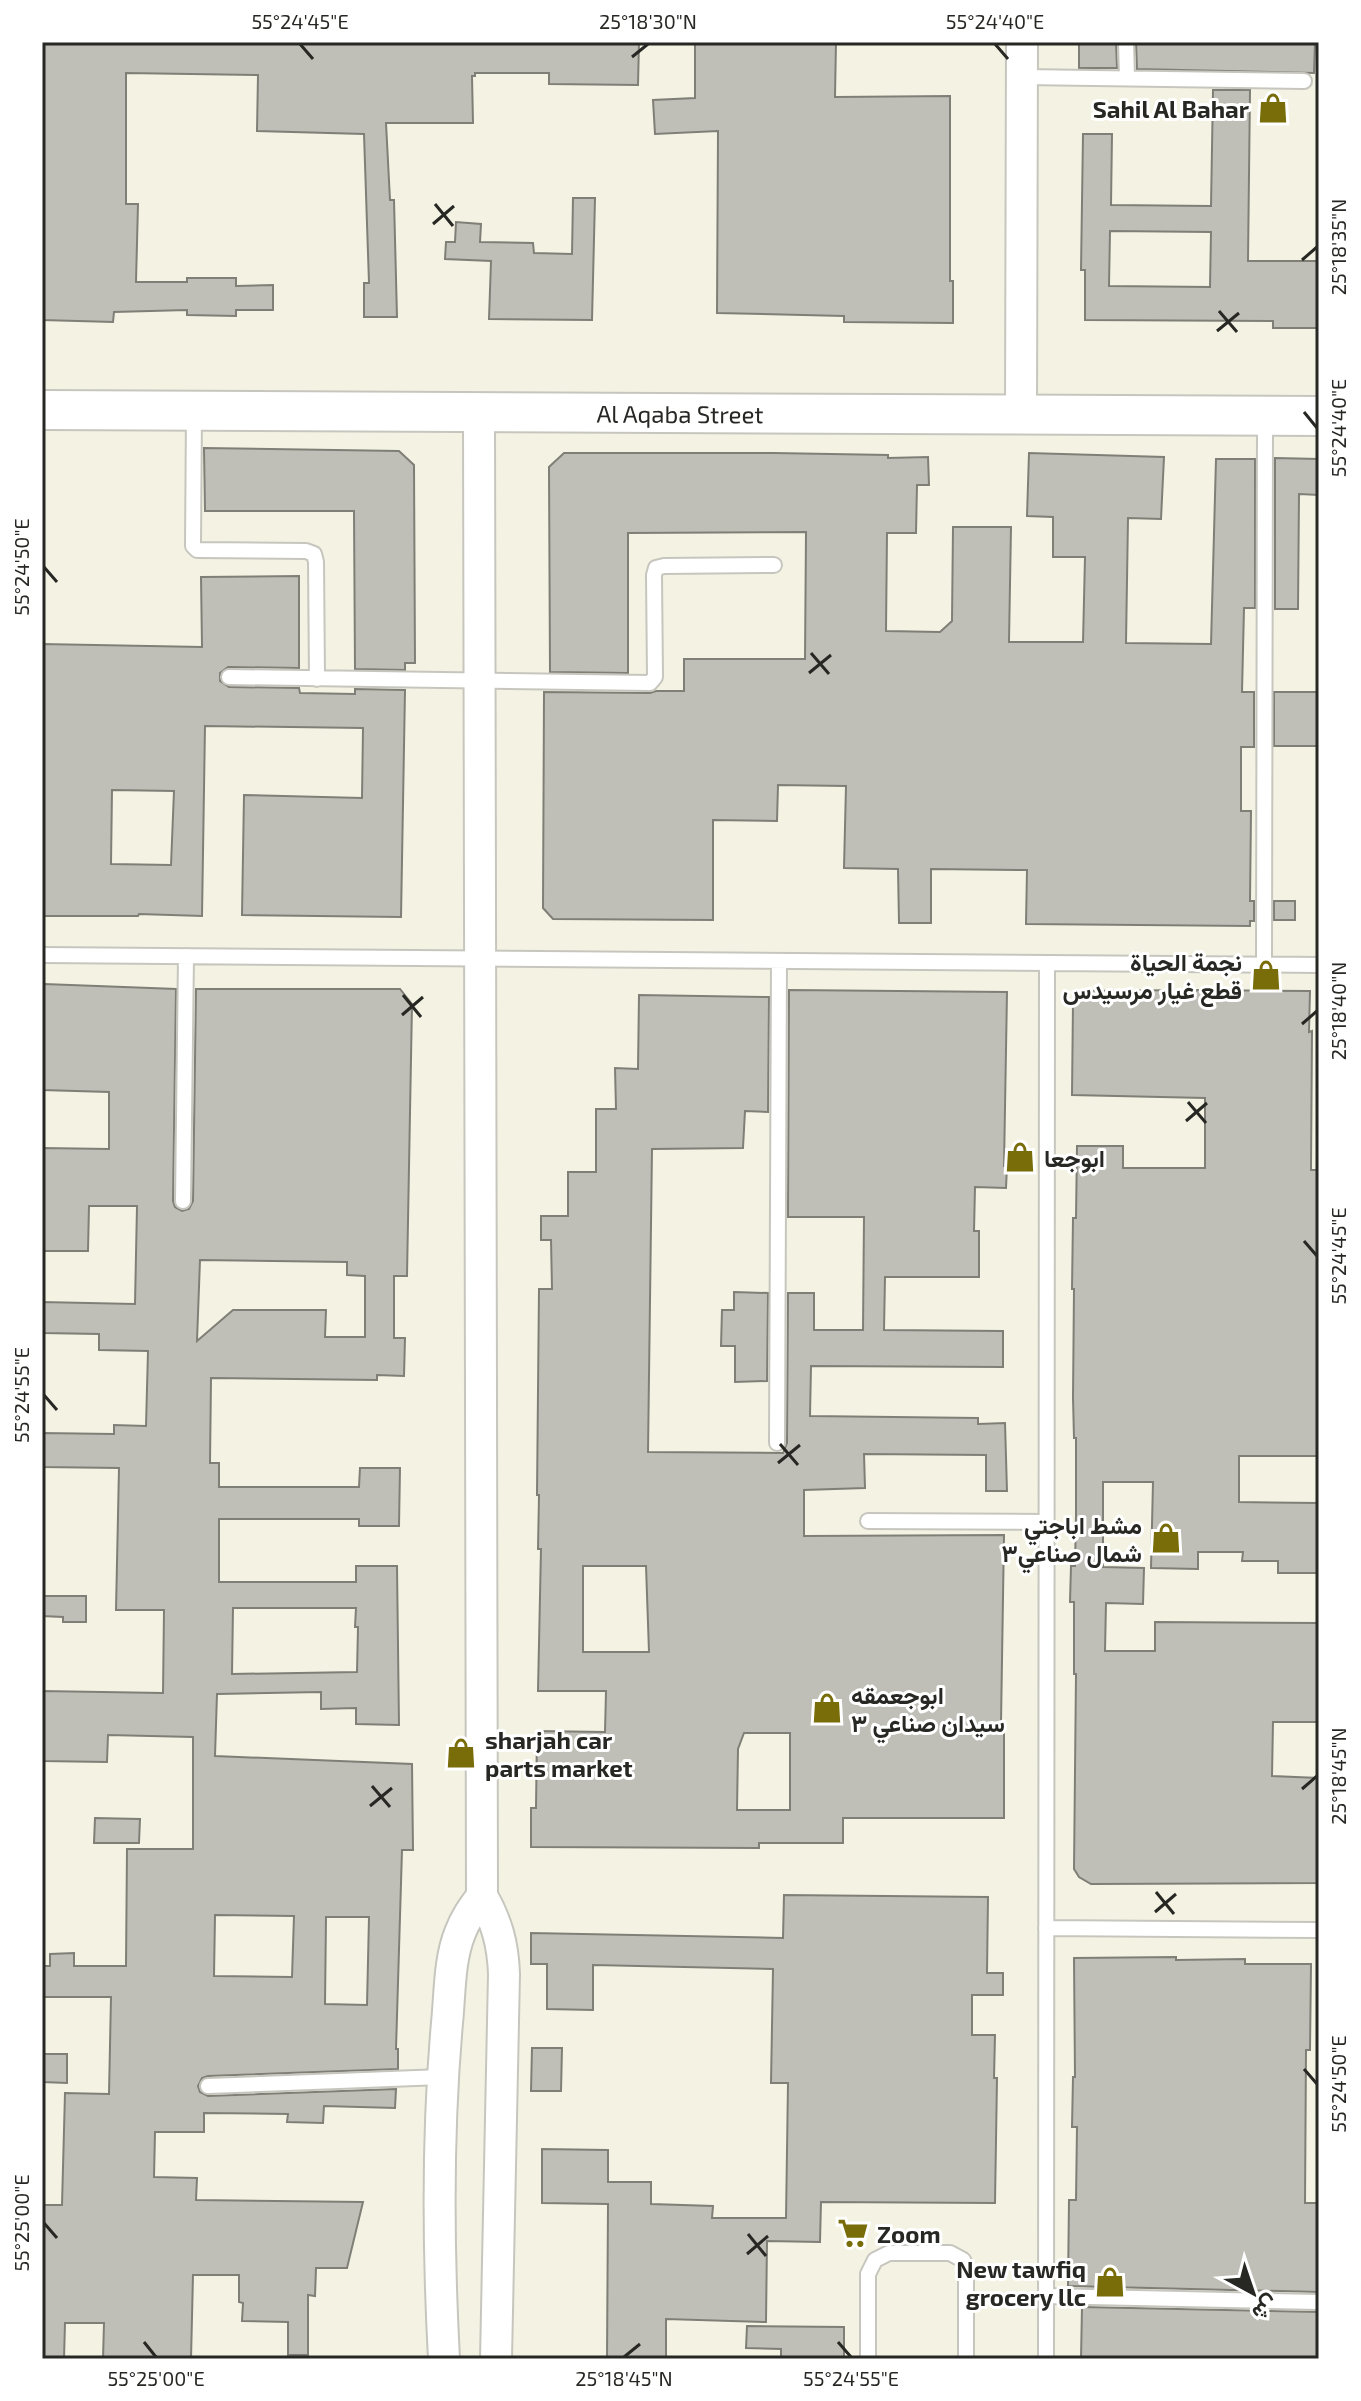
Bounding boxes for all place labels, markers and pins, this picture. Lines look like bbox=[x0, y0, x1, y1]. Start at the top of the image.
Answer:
shop icon: Sahil Al Bahar bbox=[1256, 91, 1290, 125]
place label: Sahil Al Bahar bbox=[1093, 94, 1250, 123]
place label: نجمة الحياة قطع غيار مرسيدس bbox=[1062, 947, 1242, 1008]
shop icon: نجمة الحياة قطع غيار مرسيدس bbox=[1249, 958, 1283, 992]
shop icon: ابوجعا bbox=[1003, 1140, 1037, 1174]
place label: ابوجعا bbox=[1044, 1143, 1105, 1174]
place label: مشط اباجتي شمال صناعي٣ bbox=[1002, 1510, 1142, 1574]
shop icon: مشط اباجتي شمال صناعي٣ bbox=[1149, 1521, 1183, 1555]
place label: ابوجعمقه سيدان صناعي ٣ bbox=[851, 1680, 1005, 1744]
shop icon: ابوجعمقه سيدان صناعي ٣ bbox=[810, 1691, 844, 1725]
place label: sharjah car parts market bbox=[485, 1725, 633, 1782]
shop icon: sharjah car parts market bbox=[444, 1736, 478, 1770]
supermarket icon: Zoom bbox=[836, 2216, 870, 2250]
place label: Zoom bbox=[877, 2219, 941, 2248]
place label: New tawfiq grocery llc bbox=[956, 2254, 1086, 2311]
shop icon: New tawfiq grocery llc bbox=[1093, 2265, 1127, 2299]

